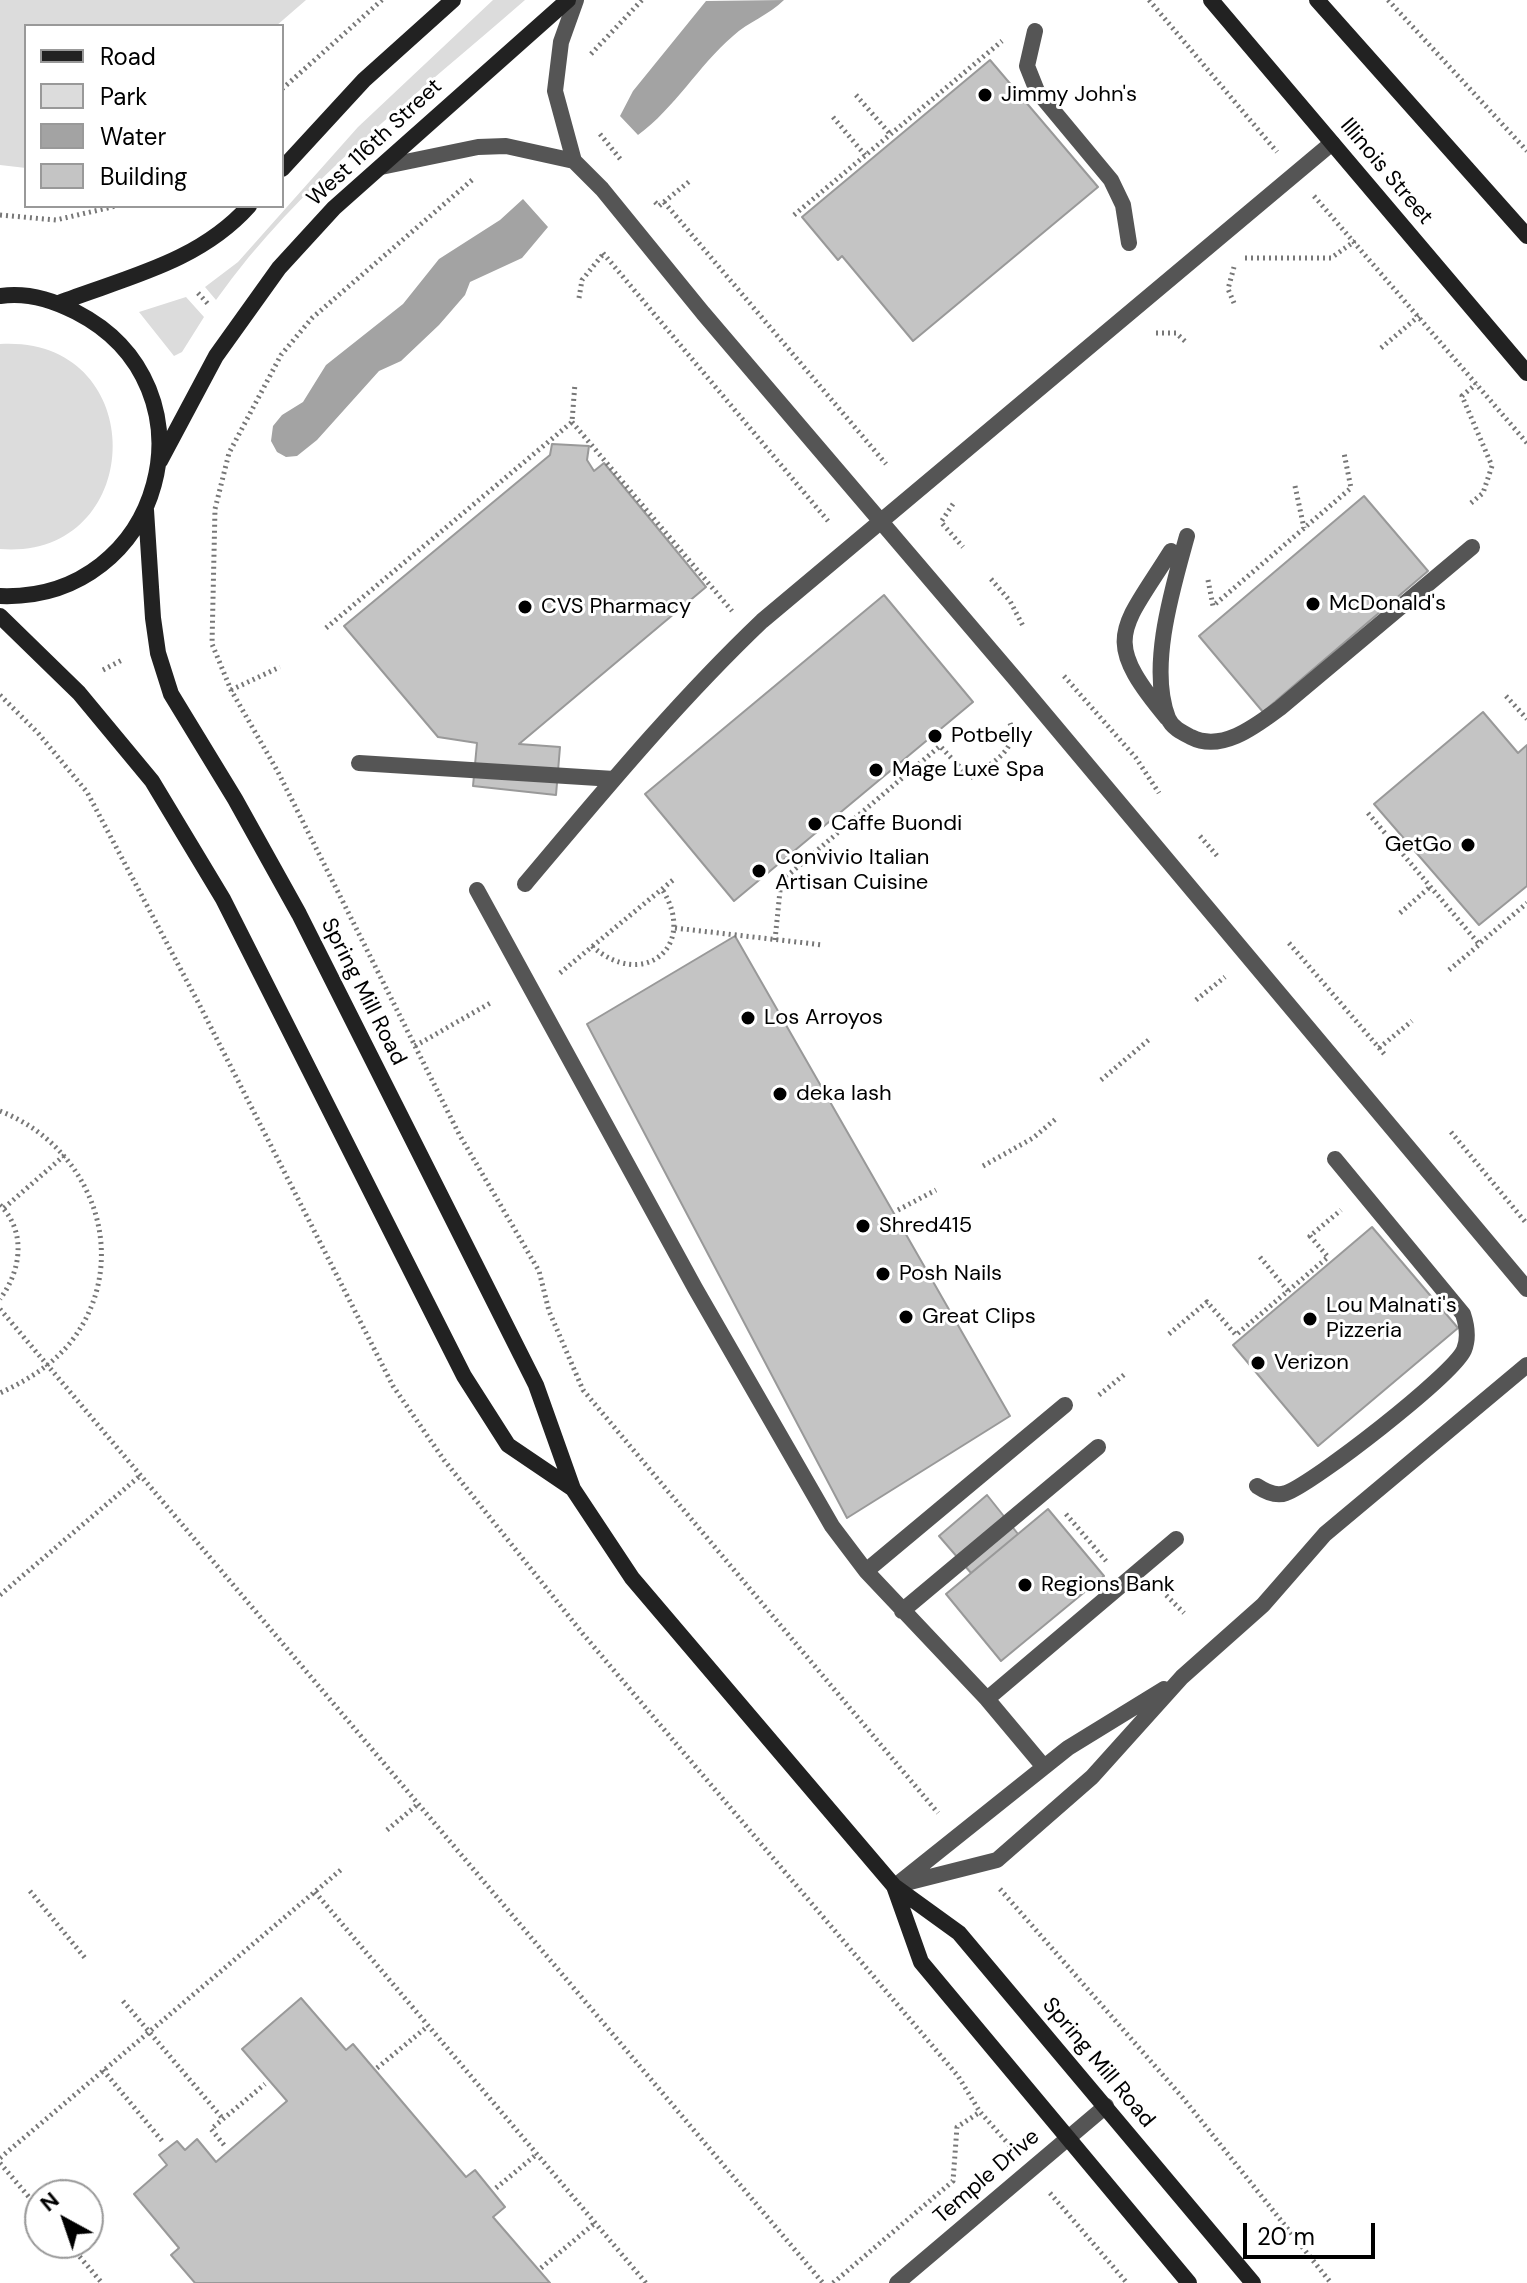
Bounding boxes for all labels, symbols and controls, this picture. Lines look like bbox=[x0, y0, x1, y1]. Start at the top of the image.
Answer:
legend bbox=[24, 24, 284, 208]
text: Road bbox=[100, 41, 156, 72]
street label: West 116th Street bbox=[302, 74, 448, 212]
text: Park bbox=[100, 81, 147, 112]
place label: Jimmy John's bbox=[1001, 82, 1137, 108]
marker: Jimmy John's bbox=[976, 86, 994, 104]
street label: Illinois Street bbox=[1334, 114, 1438, 230]
text: Water bbox=[100, 121, 166, 152]
text: Building bbox=[100, 161, 187, 192]
place label: McDonald's bbox=[1329, 591, 1446, 617]
place label: CVS Pharmacy bbox=[541, 594, 691, 620]
marker: McDonald's bbox=[1304, 595, 1322, 613]
marker: CVS Pharmacy bbox=[516, 598, 534, 616]
place label: Potbelly bbox=[951, 723, 1033, 749]
marker: Potbelly bbox=[926, 727, 944, 745]
place label: Mage Luxe Spa bbox=[892, 757, 1044, 783]
marker: Mage Luxe Spa bbox=[867, 761, 885, 779]
place label: Caffe Buondi bbox=[831, 811, 962, 837]
marker: Caffe Buondi bbox=[806, 815, 824, 833]
place label: GetGo bbox=[1385, 832, 1452, 858]
marker: GetGo bbox=[1459, 836, 1477, 854]
place label: Convivio Italian Artisan Cuisine bbox=[775, 845, 929, 896]
marker: Convivio Italian Artisan Cuisine bbox=[750, 862, 768, 880]
street label: Spring Mill Road bbox=[315, 914, 411, 1070]
place label: Los Arroyos bbox=[764, 1005, 883, 1031]
marker: Los Arroyos bbox=[739, 1009, 757, 1027]
place label: deka lash bbox=[796, 1081, 892, 1107]
marker: deka lash bbox=[771, 1085, 789, 1103]
place label: Shred415 bbox=[879, 1213, 972, 1239]
marker: Shred415 bbox=[854, 1217, 872, 1235]
place label: Posh Nails bbox=[899, 1261, 1002, 1287]
marker: Posh Nails bbox=[874, 1265, 892, 1283]
place label: Lou Malnati's Pizzeria bbox=[1326, 1293, 1457, 1344]
place label: Great Clips bbox=[922, 1304, 1036, 1330]
marker: Great Clips bbox=[897, 1308, 915, 1326]
marker: Lou Malnati's Pizzeria bbox=[1301, 1310, 1319, 1328]
place label: Verizon bbox=[1274, 1350, 1349, 1376]
marker: Verizon bbox=[1249, 1354, 1267, 1372]
place label: Regions Bank bbox=[1041, 1572, 1175, 1598]
marker: Regions Bank bbox=[1016, 1576, 1034, 1594]
street label: Spring Mill Road bbox=[1036, 1993, 1160, 2133]
street label: Temple Drive bbox=[929, 2124, 1045, 2230]
north arrow bbox=[24, 2179, 104, 2259]
text: N bbox=[34, 2186, 65, 2218]
scale bar bbox=[1247, 2207, 1379, 2257]
text: 20 m bbox=[1257, 2221, 1315, 2252]

